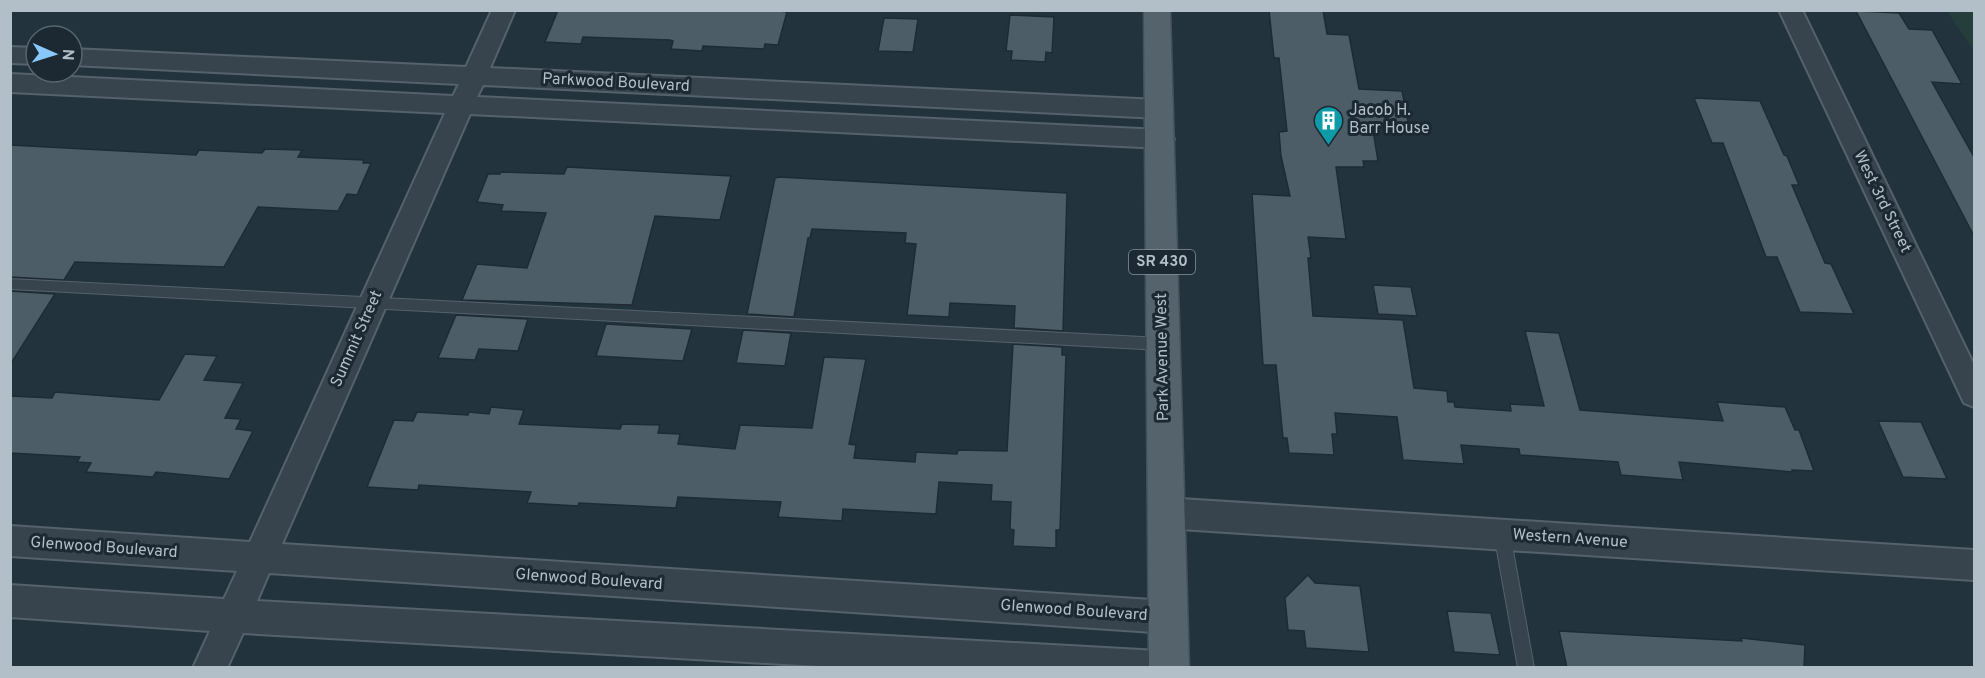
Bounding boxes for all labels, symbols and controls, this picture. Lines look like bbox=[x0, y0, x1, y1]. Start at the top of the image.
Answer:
north arrow bbox=[24, 24, 84, 84]
text: N bbox=[57, 48, 77, 61]
street label: Parkwood Boulevard bbox=[542, 69, 690, 97]
place label: Jacob H. Barr House bbox=[1349, 101, 1430, 139]
building icon: Jacob H. Barr House bbox=[1312, 104, 1344, 146]
street label: West 3rd Street bbox=[1849, 148, 1915, 256]
road number: SR 430 bbox=[1129, 250, 1195, 274]
street label: Summit Street bbox=[327, 287, 387, 391]
street label: Park Avenue West bbox=[1152, 293, 1174, 421]
street label: Western Avenue bbox=[1512, 525, 1628, 553]
street label: Glenwood Boulevard bbox=[30, 533, 178, 563]
street label: Glenwood Boulevard bbox=[515, 565, 663, 595]
street label: Glenwood Boulevard bbox=[1000, 596, 1148, 626]

